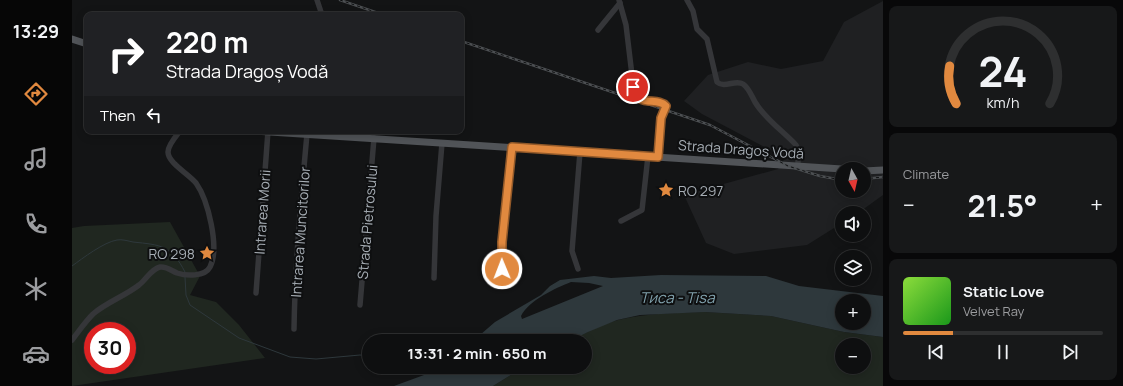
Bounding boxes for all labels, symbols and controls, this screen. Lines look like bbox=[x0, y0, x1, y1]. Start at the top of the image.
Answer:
text: 13:29 bbox=[13, 19, 59, 43]
text: 220 m bbox=[166, 23, 249, 61]
icon: right bbox=[100, 28, 152, 80]
text: 24 bbox=[978, 43, 1028, 99]
text: Strada Dragoș Vodă bbox=[166, 59, 328, 83]
pin bbox=[616, 70, 650, 104]
icon: arrive bbox=[622, 76, 644, 98]
icon: directions bbox=[22, 80, 50, 108]
text: km/h bbox=[986, 93, 1020, 112]
icon: left bbox=[143, 104, 165, 126]
text: Then bbox=[100, 105, 135, 126]
street label: Strada Dragoș Vodă bbox=[677, 135, 805, 163]
icon: music bbox=[22, 145, 50, 173]
north arrow bbox=[835, 162, 871, 198]
map controls bbox=[835, 162, 871, 374]
street label: Strada Pietrosului bbox=[353, 164, 381, 280]
text: Climate bbox=[903, 165, 949, 183]
street label: Intrarea Muncitorilor bbox=[286, 166, 314, 298]
street label: Intrarea Morii bbox=[250, 169, 274, 255]
place icon: RO 297 bbox=[657, 181, 675, 199]
place label: RO 297 bbox=[678, 181, 723, 200]
text: 21.5° bbox=[968, 185, 1038, 226]
text: − bbox=[903, 190, 915, 220]
text: + bbox=[1090, 190, 1103, 220]
button: sound bbox=[835, 206, 871, 242]
icon: phone bbox=[22, 210, 50, 238]
place label: RO 298 bbox=[148, 244, 195, 263]
place icon: RO 298 bbox=[198, 244, 216, 262]
position arrow bbox=[481, 248, 523, 290]
button: layers bbox=[835, 250, 871, 286]
icon: climate bbox=[22, 275, 50, 303]
text: Static Love bbox=[963, 281, 1044, 302]
water label: Тиса - Tisa bbox=[639, 287, 715, 308]
button: + bbox=[835, 294, 871, 330]
text: Velvet Ray bbox=[963, 302, 1024, 320]
speed limit sign: 30 bbox=[84, 322, 136, 374]
button: − bbox=[835, 338, 871, 374]
icon: car bbox=[22, 340, 50, 368]
icon: previous bbox=[925, 341, 947, 363]
icon: pause bbox=[992, 341, 1014, 363]
icon: next bbox=[1059, 341, 1081, 363]
text: 13:31 · 2 min · 650 m bbox=[407, 343, 547, 364]

